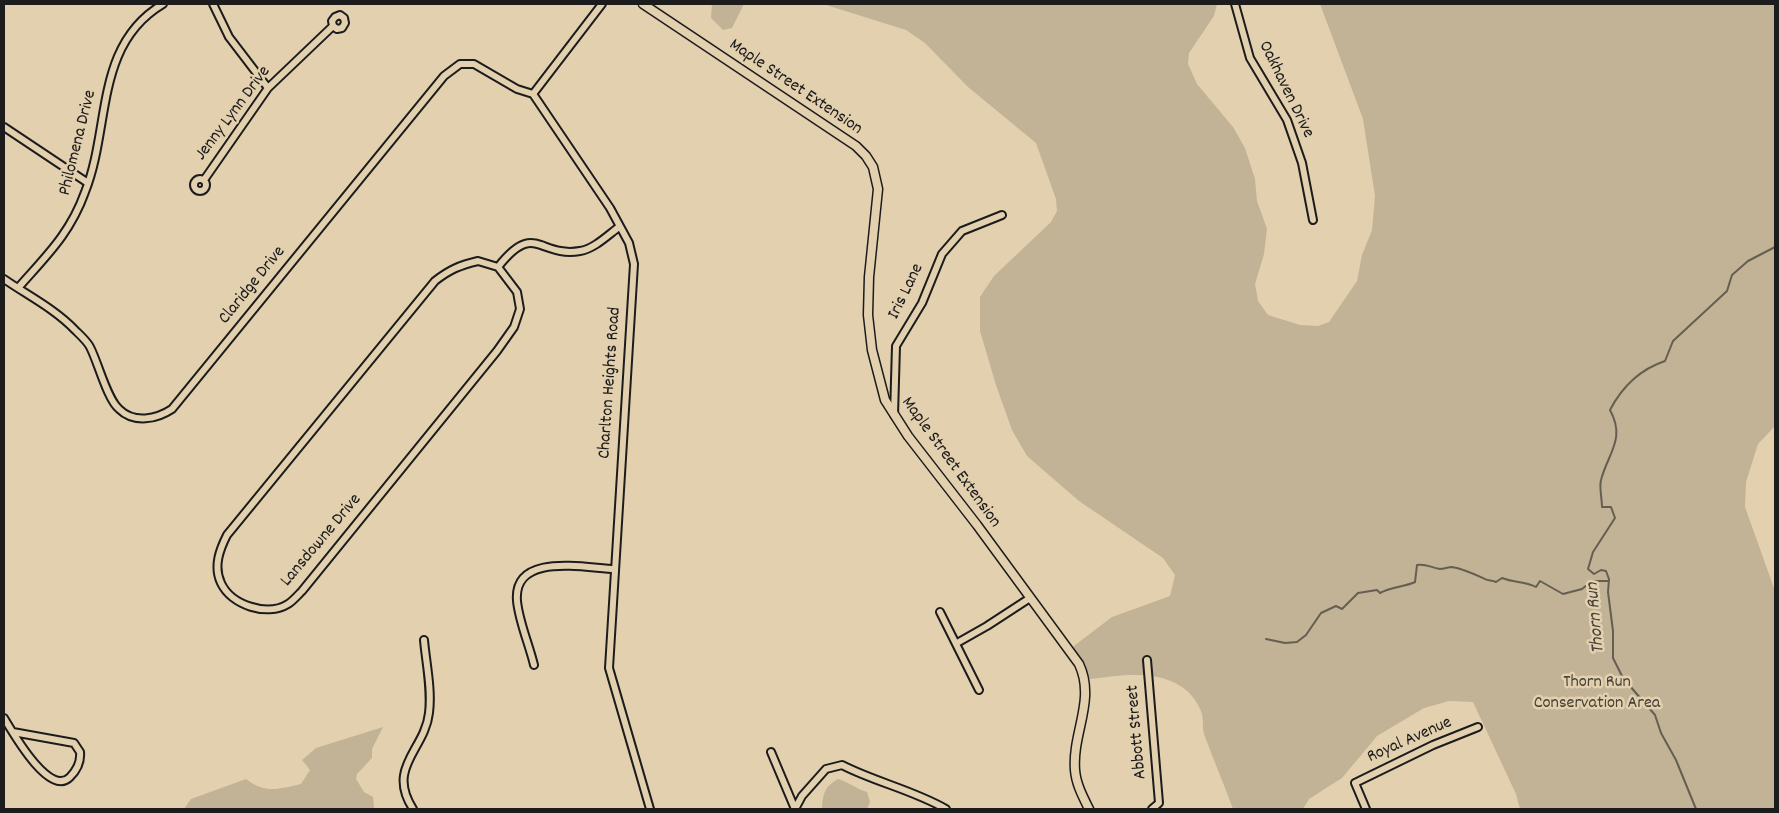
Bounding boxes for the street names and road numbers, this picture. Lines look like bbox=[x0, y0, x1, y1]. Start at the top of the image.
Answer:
street label: Maple Street Extension bbox=[724, 35, 866, 141]
street label: Oakhaven Drive bbox=[1252, 38, 1318, 142]
street label: Jenny Lynn Drive bbox=[191, 63, 277, 165]
street label: Philomena Drive bbox=[55, 88, 103, 198]
street label: Claridge Drive bbox=[215, 242, 291, 330]
street label: Iris Lane bbox=[884, 261, 930, 323]
street label: Charlton Heights Road bbox=[595, 306, 627, 460]
street label: Maple Street Extension bbox=[895, 393, 1005, 533]
street label: Lansdowne Drive bbox=[277, 490, 367, 592]
street label: Abbott Street bbox=[1123, 684, 1153, 780]
street label: Royal Avenue bbox=[1364, 713, 1456, 769]

